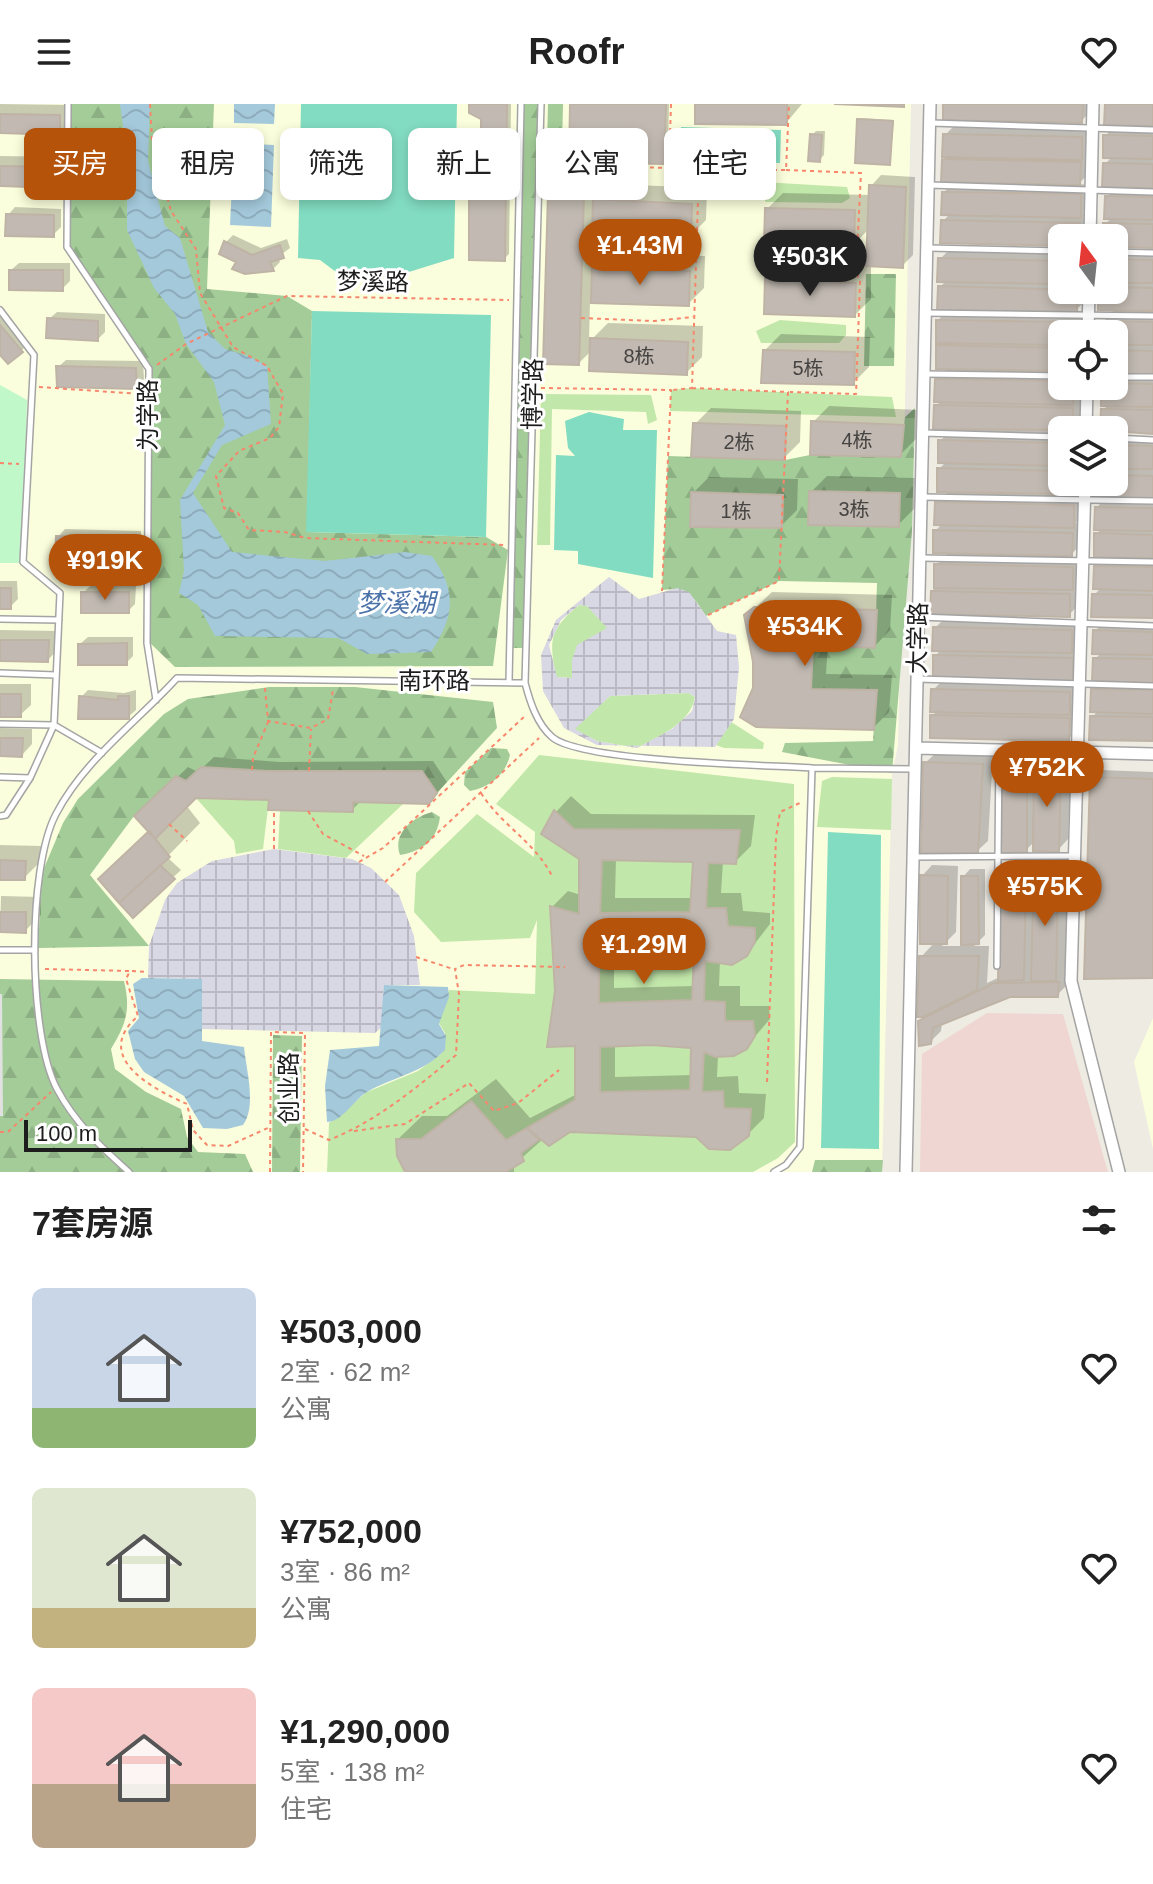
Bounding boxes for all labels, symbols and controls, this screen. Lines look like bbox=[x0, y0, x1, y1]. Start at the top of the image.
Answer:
icon: menu bbox=[32, 30, 76, 74]
icon: heart bbox=[1077, 30, 1121, 74]
text: Roofr bbox=[529, 31, 624, 72]
chip: 买房 bbox=[24, 128, 136, 200]
chip: 租房 bbox=[152, 128, 264, 200]
chip: 筛选 bbox=[280, 128, 392, 200]
chip: 新上 bbox=[408, 128, 520, 200]
chip: 公寓 bbox=[536, 128, 648, 200]
chip: 住宅 bbox=[664, 128, 776, 200]
pin: ¥1.43M bbox=[575, 219, 705, 287]
north arrow bbox=[1048, 224, 1128, 304]
map controls bbox=[1048, 224, 1128, 496]
text: ¥1.43M bbox=[597, 230, 683, 260]
pin: ¥503K bbox=[754, 230, 866, 298]
text: ¥503K bbox=[772, 241, 848, 271]
street label: 梦溪路 bbox=[337, 267, 409, 296]
button: locate bbox=[1048, 320, 1128, 400]
house number: 8栋 bbox=[623, 345, 655, 367]
house number: 5栋 bbox=[792, 357, 824, 379]
street label: 博学路 bbox=[518, 358, 547, 430]
street label: 为学路 bbox=[134, 379, 161, 451]
button: layers bbox=[1048, 416, 1128, 496]
house number: 4栋 bbox=[841, 429, 873, 451]
house number: 2栋 bbox=[723, 431, 755, 453]
house number: 3栋 bbox=[838, 498, 870, 520]
house number: 1栋 bbox=[720, 500, 752, 522]
pin: ¥919K bbox=[49, 534, 161, 602]
text: ¥919K bbox=[67, 545, 143, 575]
water label: 梦溪湖 bbox=[357, 588, 439, 618]
pin: ¥534K bbox=[749, 600, 861, 668]
street label: 大学路 bbox=[903, 602, 932, 674]
text: ¥534K bbox=[767, 611, 843, 641]
street label: 南环路 bbox=[398, 667, 470, 694]
pin: ¥752K bbox=[991, 741, 1103, 809]
text: ¥752K bbox=[1009, 752, 1085, 782]
pin: ¥575K bbox=[989, 860, 1101, 928]
text: ¥575K bbox=[1007, 871, 1083, 901]
pin: ¥1.29M bbox=[579, 918, 709, 986]
text: ¥1.29M bbox=[601, 929, 687, 959]
street label: 创业路 bbox=[275, 1052, 302, 1124]
scale bar bbox=[24, 1116, 192, 1152]
text: 100 m bbox=[36, 1121, 97, 1146]
icon: filters bbox=[1077, 1198, 1121, 1242]
text: 7套房源 bbox=[32, 1204, 153, 1242]
text: ¥503,000 bbox=[280, 1312, 422, 1350]
icon: home bbox=[96, 1320, 192, 1416]
icon: heart bbox=[1077, 1346, 1121, 1390]
text: 2室 · 62 m² bbox=[280, 1357, 410, 1387]
text: 公寓 bbox=[280, 1394, 332, 1424]
text: ¥752,000 bbox=[280, 1512, 422, 1550]
icon: home bbox=[96, 1520, 192, 1616]
icon: heart bbox=[1077, 1546, 1121, 1590]
text: 3室 · 86 m² bbox=[280, 1557, 410, 1587]
text: 公寓 bbox=[280, 1594, 332, 1624]
text: ¥1,290,000 bbox=[280, 1712, 450, 1750]
icon: home bbox=[96, 1720, 192, 1816]
icon: heart bbox=[1077, 1746, 1121, 1790]
text: 5室 · 138 m² bbox=[280, 1757, 425, 1787]
text: 住宅 bbox=[280, 1794, 332, 1824]

